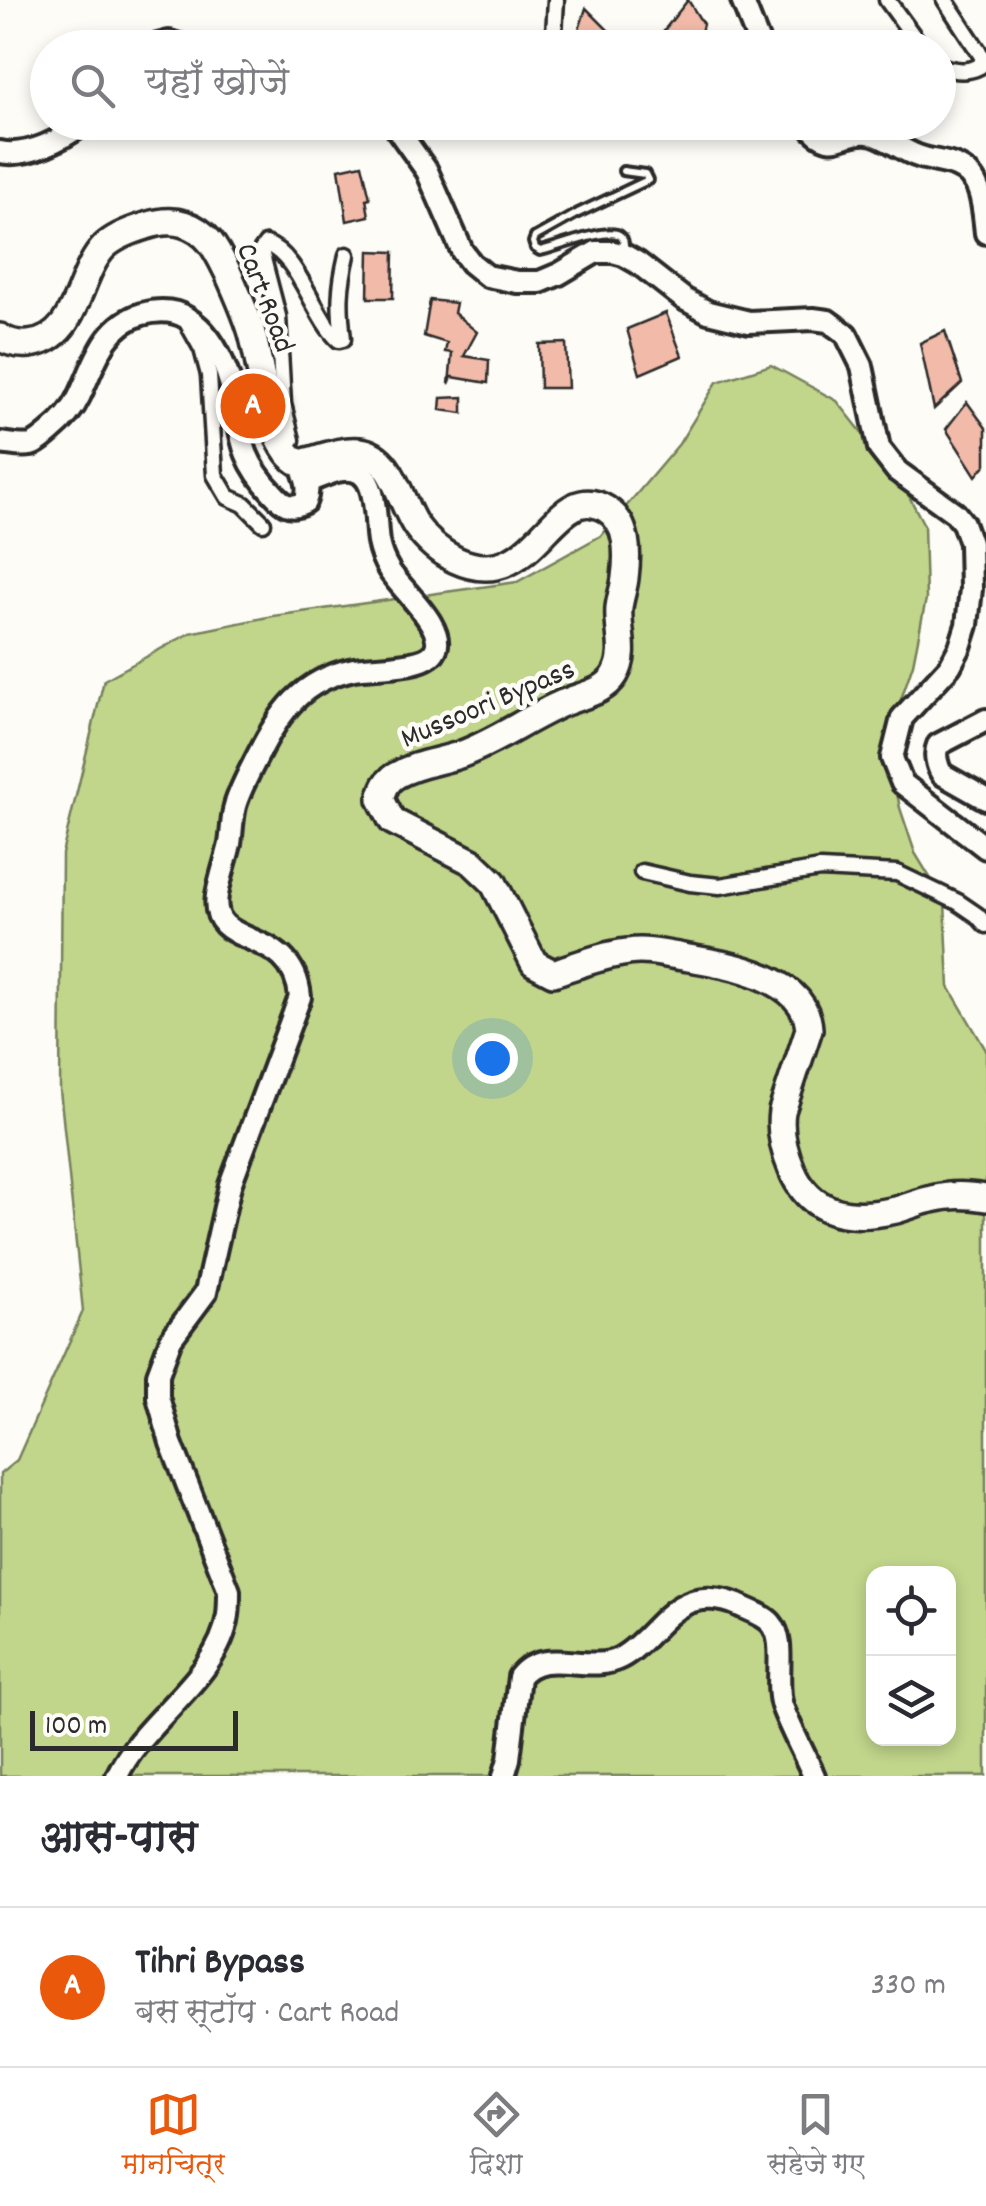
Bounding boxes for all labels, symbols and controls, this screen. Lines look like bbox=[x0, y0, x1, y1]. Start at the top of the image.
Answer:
search box bbox=[30, 30, 956, 140]
icon: search bbox=[65, 58, 120, 113]
text: यहाँ खोजें bbox=[145, 58, 289, 113]
street label: Cart Road bbox=[222, 238, 303, 360]
pin: A bbox=[220, 368, 286, 444]
street label: Mussoori Bypass bbox=[395, 650, 583, 762]
your location bbox=[467, 1033, 518, 1084]
map controls bbox=[866, 1566, 956, 1746]
button: locate bbox=[866, 1566, 956, 1656]
button: layers bbox=[866, 1656, 956, 1746]
scale bar bbox=[30, 1706, 238, 1750]
text: 100 m bbox=[45, 1708, 107, 1748]
text: आस-पास bbox=[40, 1811, 197, 1871]
text: Tihri Bypass bbox=[135, 1937, 305, 1992]
text: A bbox=[64, 1964, 81, 2010]
text: 330 m bbox=[871, 1964, 946, 2010]
text: बस स्टॉप · Cart Road bbox=[135, 1992, 399, 2038]
tab: मानचित्र bbox=[122, 2087, 225, 2187]
tab: दिशा bbox=[469, 2087, 524, 2187]
tab: सहेजे गए bbox=[767, 2087, 864, 2187]

